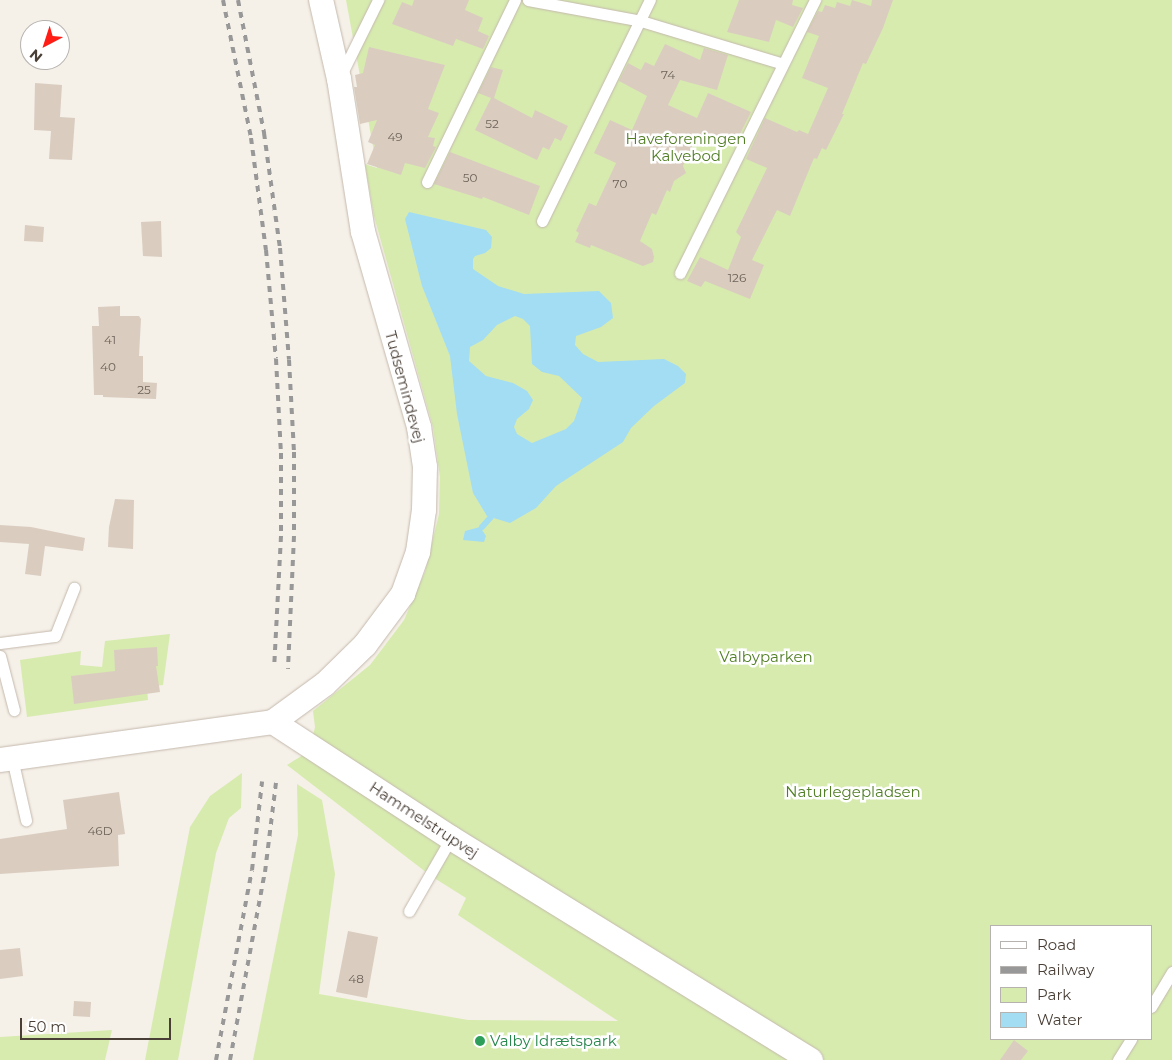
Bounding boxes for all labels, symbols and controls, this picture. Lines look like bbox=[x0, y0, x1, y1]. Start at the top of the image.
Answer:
north arrow bbox=[20, 20, 70, 70]
text: N bbox=[26, 45, 46, 66]
house number: 74 bbox=[661, 68, 675, 82]
house number: 52 bbox=[485, 117, 499, 131]
park label: Haveforeningen Kalvebod bbox=[626, 129, 746, 164]
house number: 49 bbox=[387, 130, 403, 144]
house number: 50 bbox=[463, 171, 477, 185]
house number: 70 bbox=[613, 177, 627, 191]
house number: 126 bbox=[728, 271, 746, 285]
street label: Tudsemindevej bbox=[381, 329, 429, 445]
house number: 41 bbox=[104, 333, 116, 347]
house number: 40 bbox=[100, 360, 116, 374]
house number: 25 bbox=[137, 383, 151, 397]
park label: Valbyparken bbox=[719, 648, 813, 666]
street label: Hammelstrupvej bbox=[366, 778, 482, 862]
park label: Naturlegepladsen bbox=[785, 783, 921, 801]
house number: 46D bbox=[87, 824, 113, 838]
legend bbox=[990, 925, 1152, 1040]
text: Road bbox=[1037, 935, 1076, 954]
text: Railway bbox=[1037, 960, 1094, 979]
house number: 48 bbox=[348, 972, 364, 986]
text: Park bbox=[1037, 985, 1071, 1004]
scale bar bbox=[22, 1008, 174, 1040]
text: Water bbox=[1037, 1010, 1083, 1029]
text: 50 m bbox=[28, 1017, 66, 1036]
place label: Valby Idrætspark bbox=[490, 1032, 617, 1050]
marker: Valby Idrætspark bbox=[474, 1035, 486, 1047]

